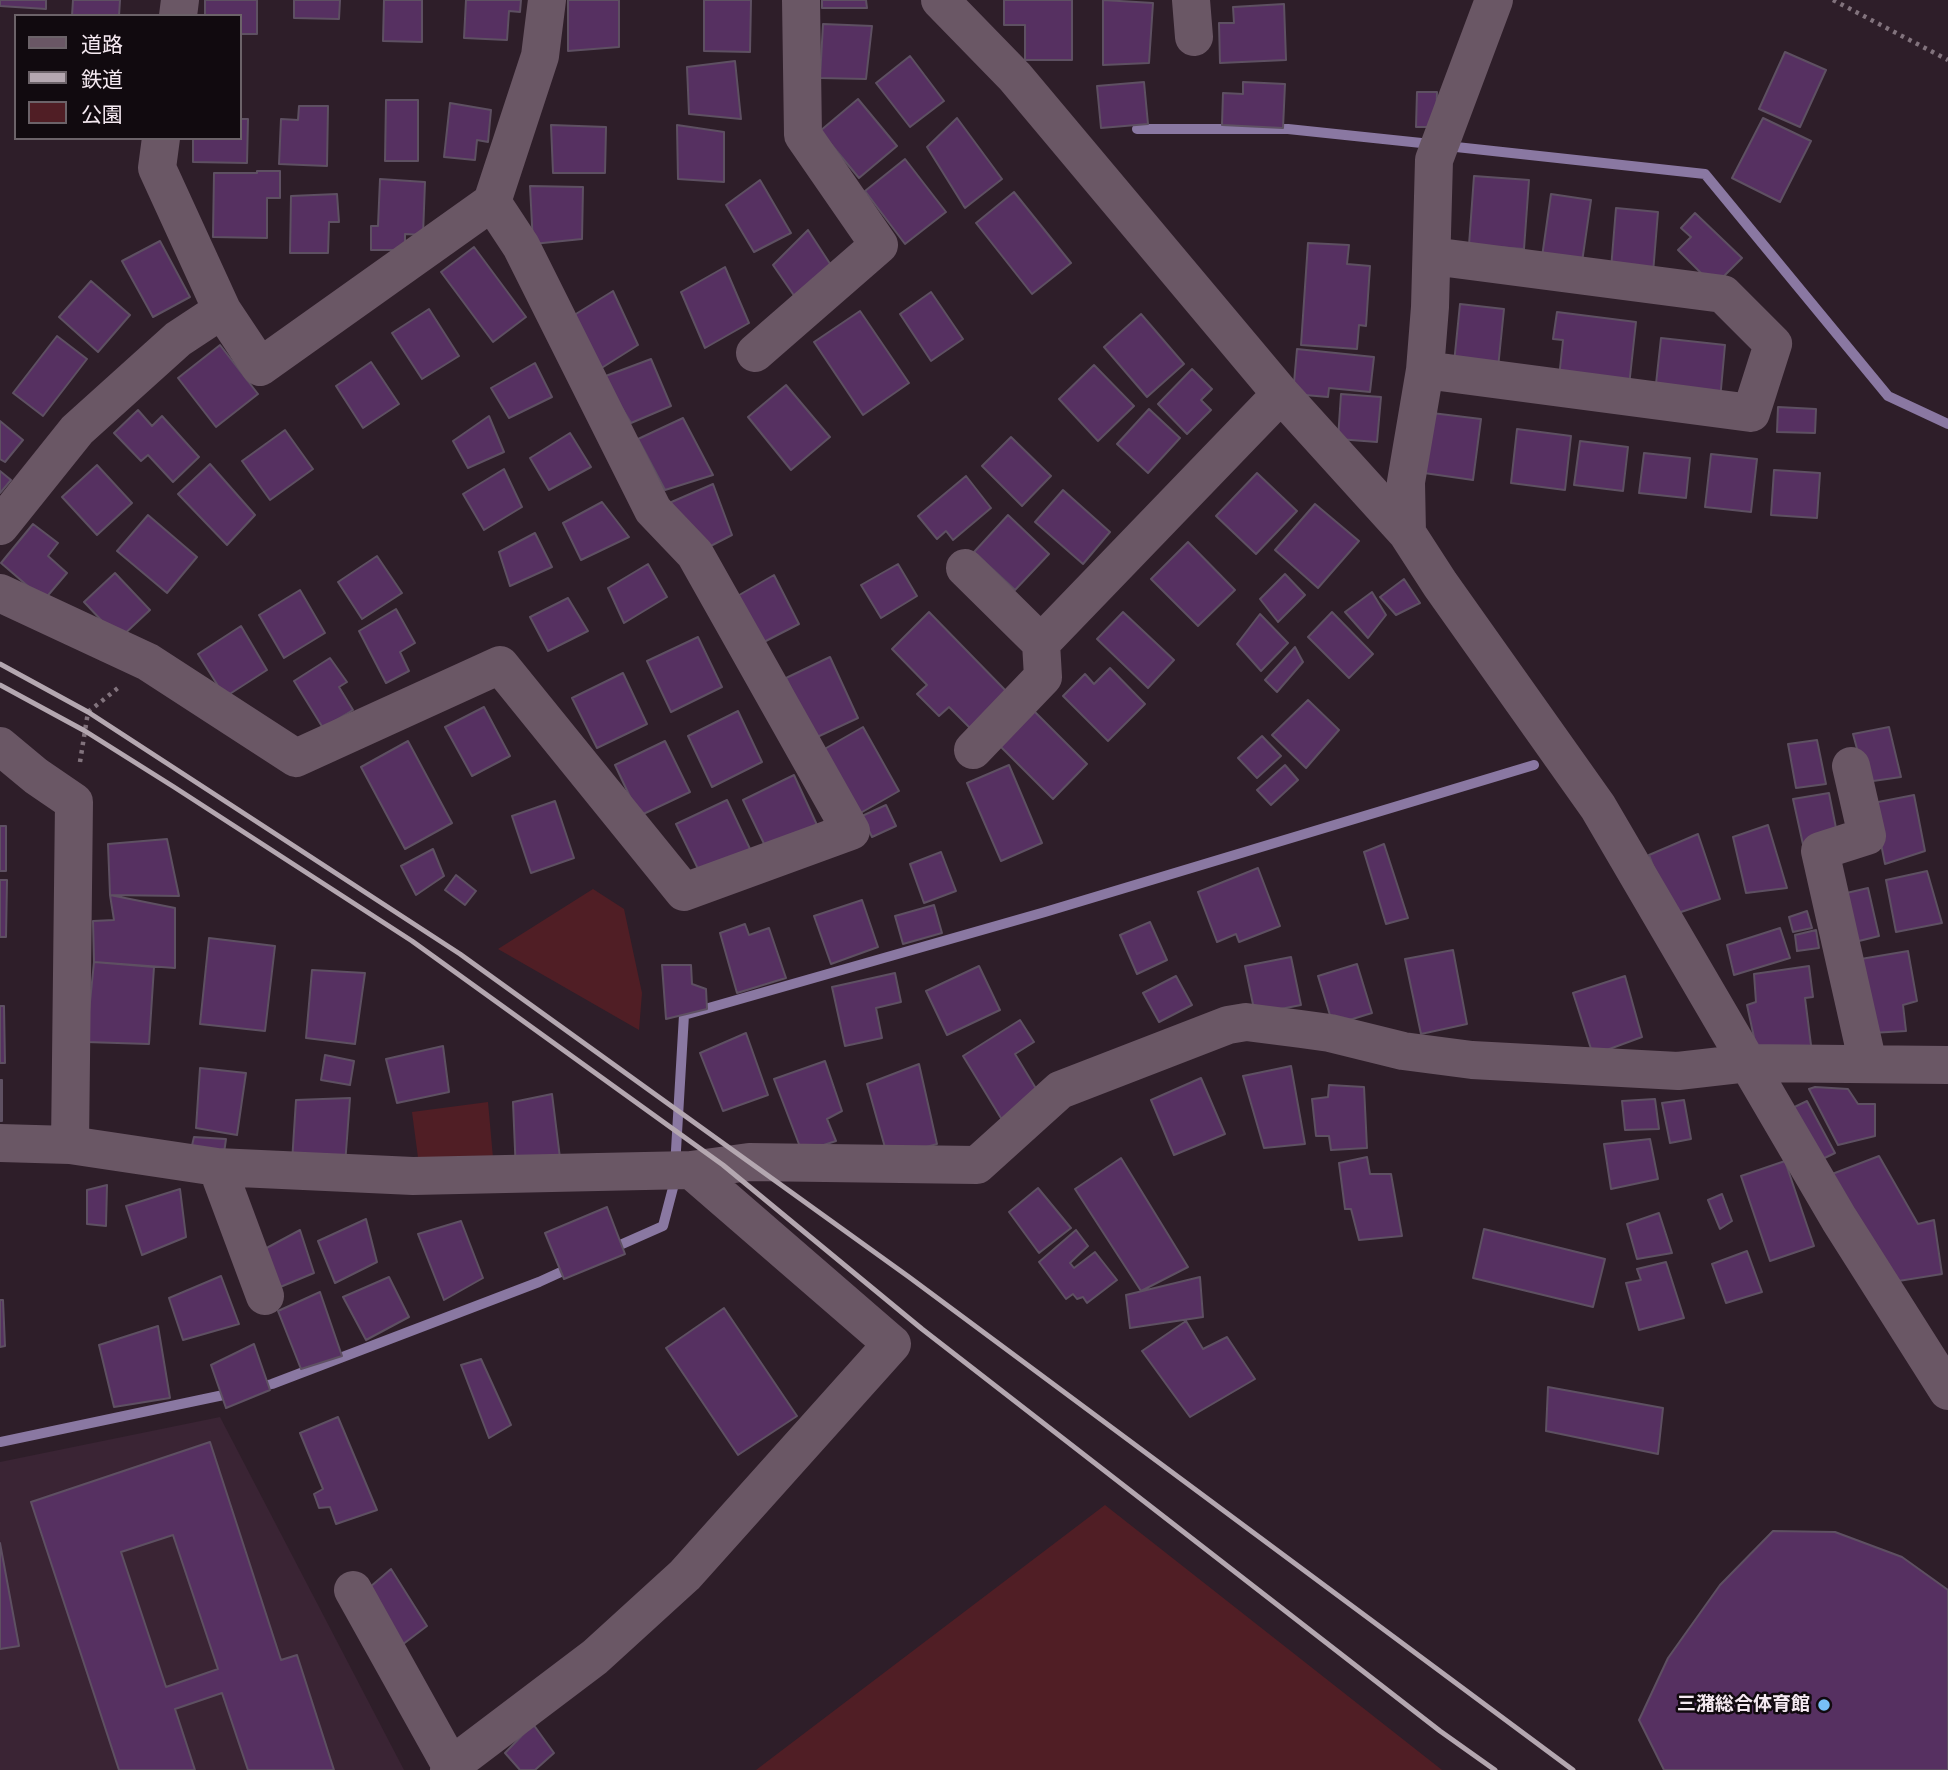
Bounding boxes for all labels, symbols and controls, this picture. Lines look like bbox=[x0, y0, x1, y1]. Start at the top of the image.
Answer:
legend bbox=[14, 14, 242, 140]
text: 道路 bbox=[81, 33, 123, 56]
text: 鉄道 bbox=[81, 68, 123, 91]
text: 公園 bbox=[81, 103, 123, 126]
place label: 三潴総合体育館 bbox=[1677, 1694, 1810, 1716]
marker: 三潴総合体育館 bbox=[1816, 1697, 1832, 1713]

